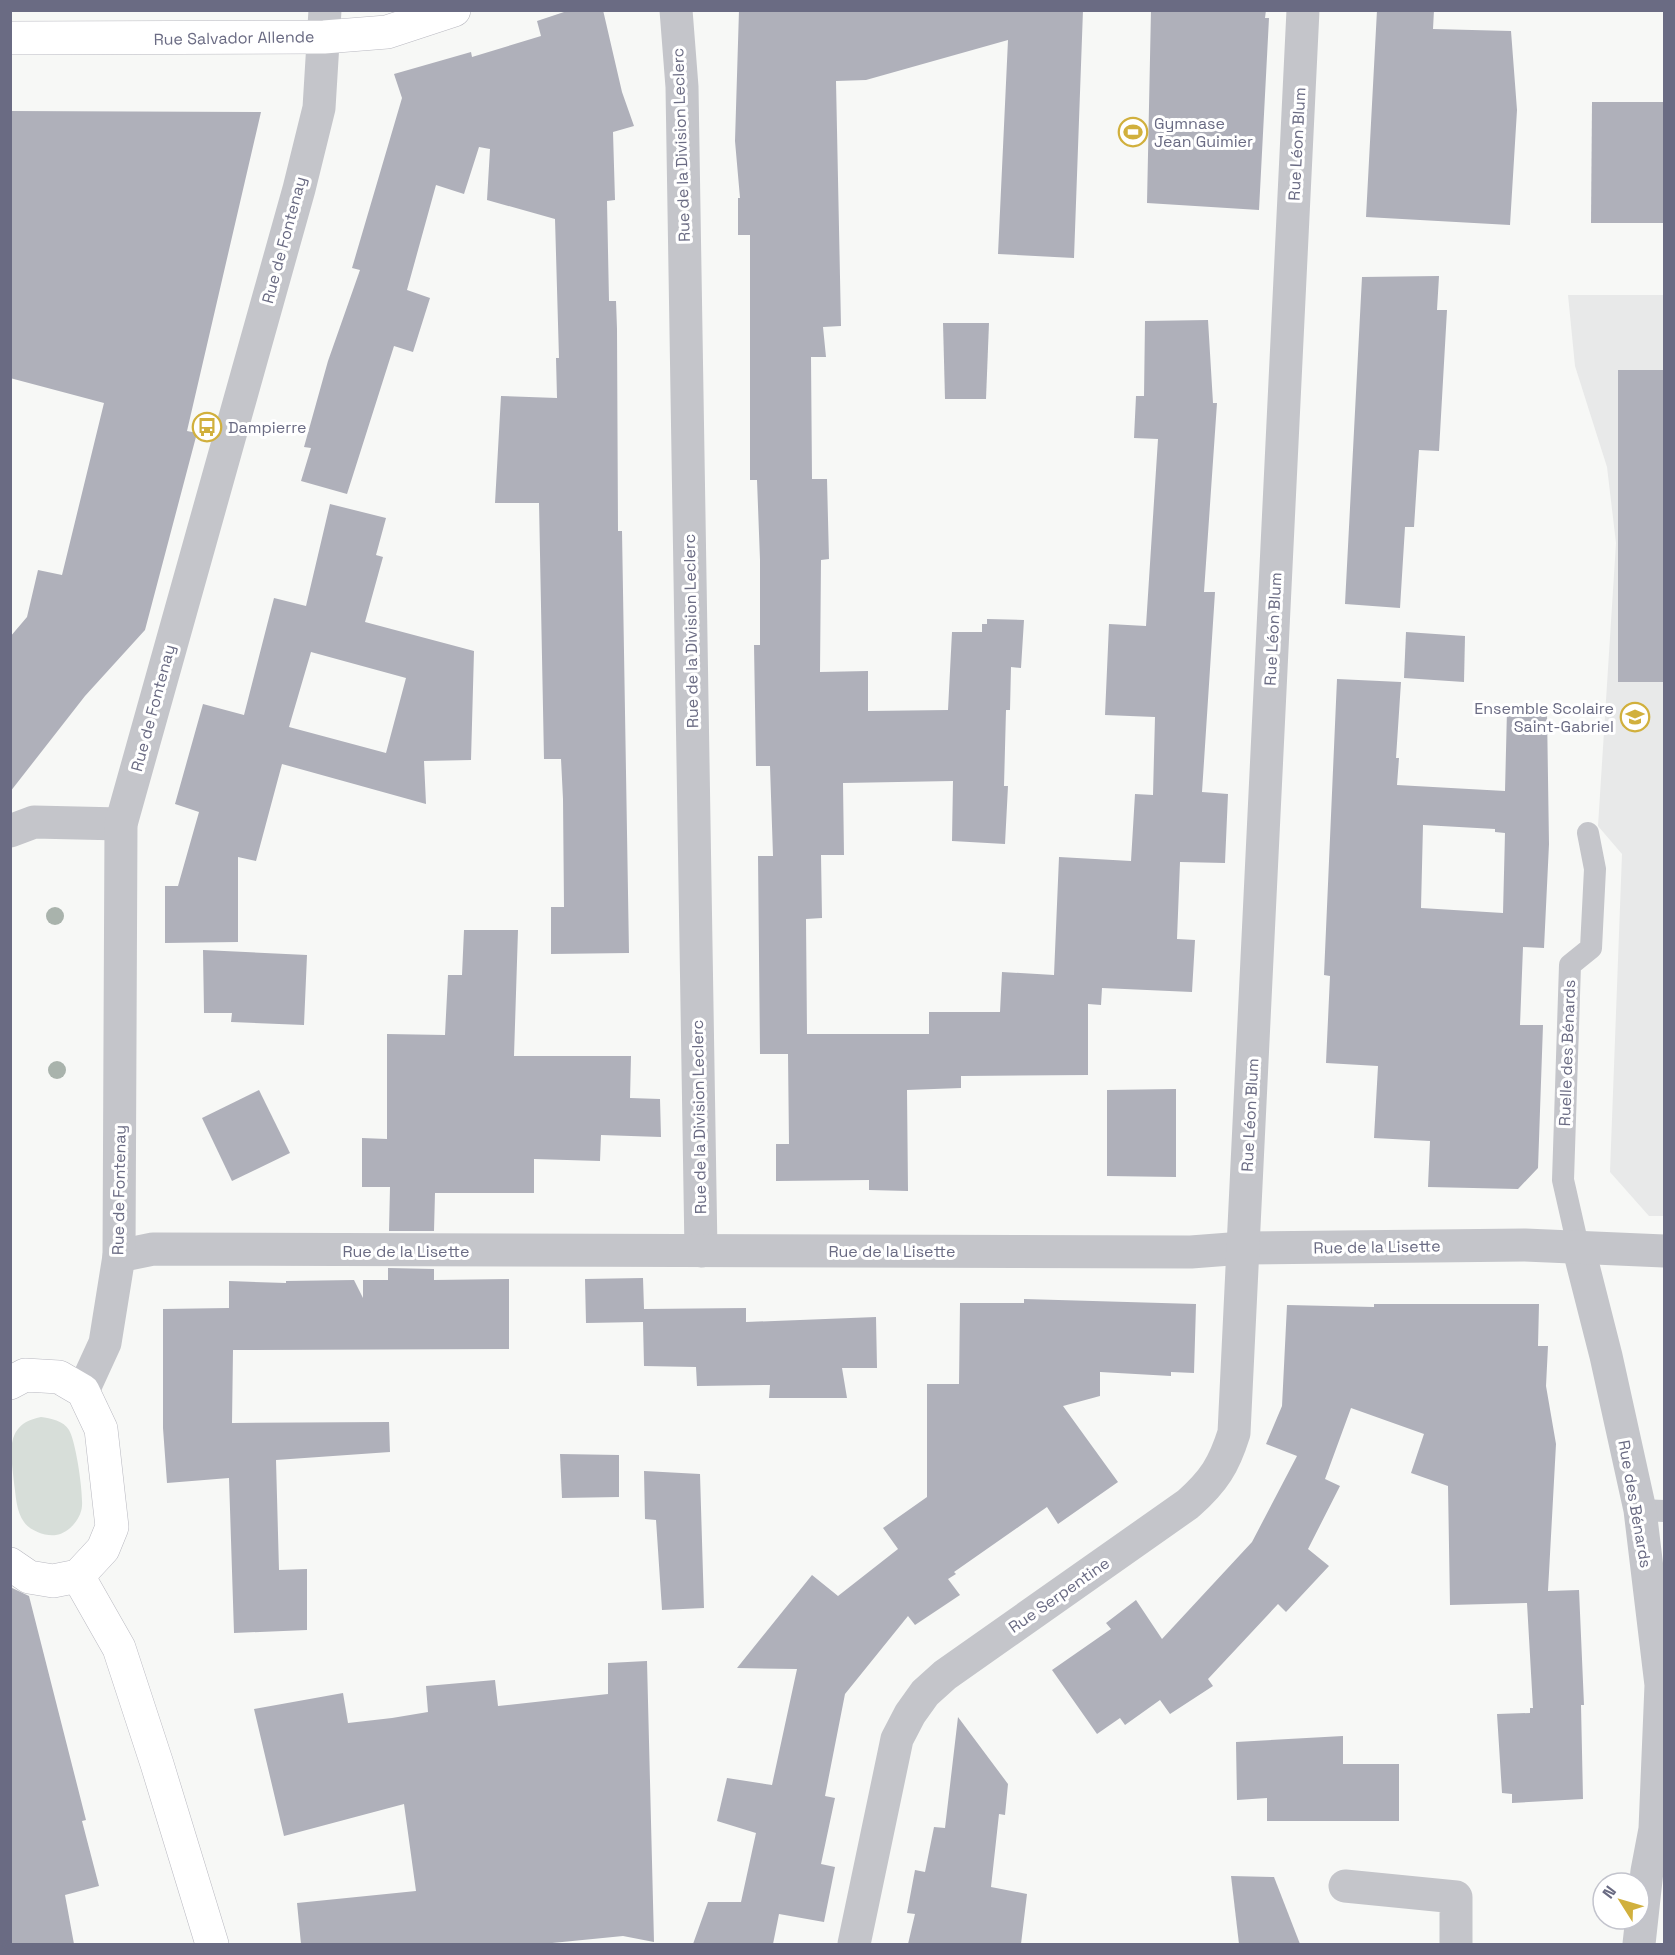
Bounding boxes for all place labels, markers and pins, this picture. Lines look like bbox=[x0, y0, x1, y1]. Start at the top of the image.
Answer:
place label: Gymnase Jean Guimier bbox=[1154, 113, 1253, 152]
sports icon: Gymnase Jean Guimier bbox=[1117, 116, 1149, 148]
bus stop icon: Dampierre bbox=[191, 411, 223, 443]
place label: Dampierre bbox=[228, 417, 307, 438]
place label: Ensemble Scolaire Saint-Gabriel bbox=[1474, 698, 1614, 737]
school or university icon: Ensemble Scolaire Saint-Gabriel bbox=[1619, 701, 1651, 733]

